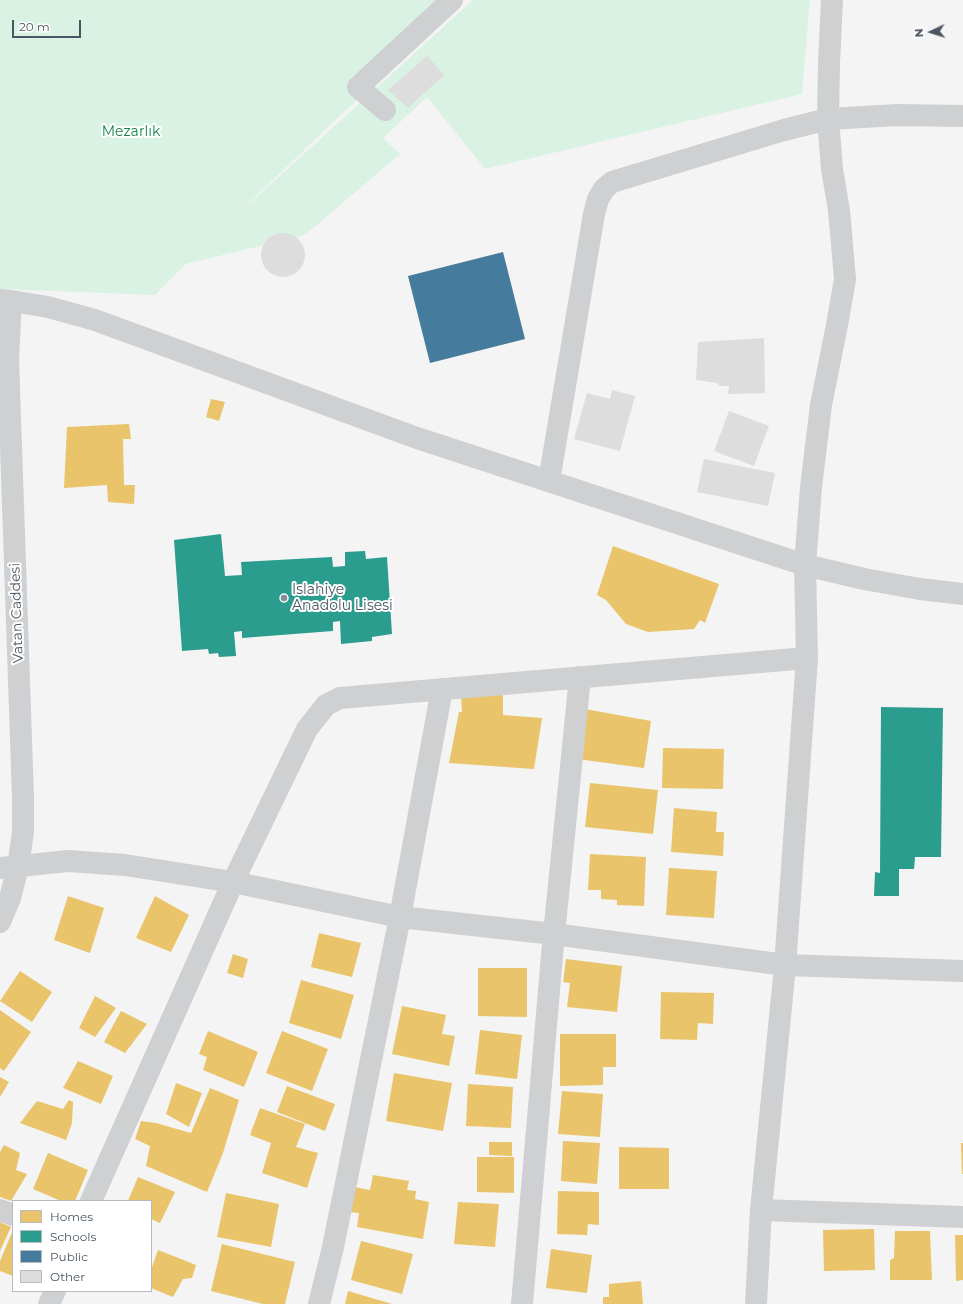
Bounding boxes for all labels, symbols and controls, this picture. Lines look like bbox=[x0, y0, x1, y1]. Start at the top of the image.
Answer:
scale bar bbox=[14, 12, 83, 38]
north arrow bbox=[911, 12, 951, 52]
text: 20 m bbox=[19, 19, 50, 34]
text: N bbox=[912, 28, 926, 38]
park label: Mezarlık bbox=[102, 124, 160, 140]
street label: Vatan Caddesi bbox=[7, 563, 27, 663]
place label: Islahiye Anadolu Lisesi bbox=[292, 582, 393, 614]
marker: Islahiye Anadolu Lisesi bbox=[279, 593, 289, 603]
legend bbox=[12, 1200, 152, 1292]
text: Homes bbox=[50, 1209, 93, 1224]
text: Schools bbox=[50, 1229, 96, 1244]
text: Public bbox=[50, 1249, 88, 1264]
text: Other bbox=[50, 1269, 85, 1284]

